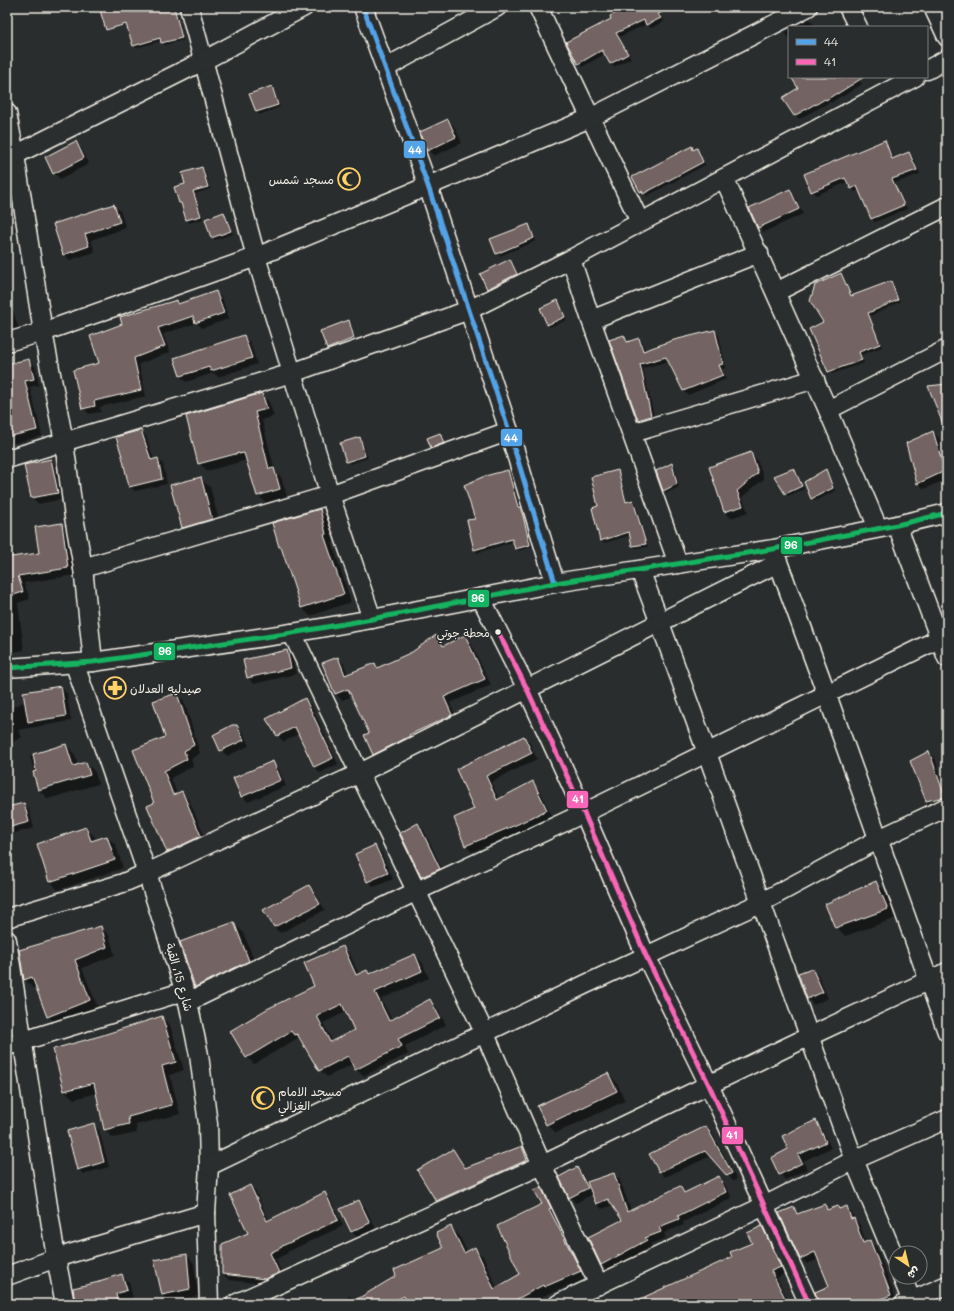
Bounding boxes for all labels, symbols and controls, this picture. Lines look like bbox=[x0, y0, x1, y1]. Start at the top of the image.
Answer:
legend bbox=[788, 26, 928, 78]
text: 44 bbox=[824, 33, 838, 49]
text: 41 bbox=[824, 53, 836, 69]
line badge: 44 bbox=[403, 140, 426, 159]
text: 44 bbox=[408, 142, 422, 157]
mosque icon: مسجد شمس bbox=[336, 166, 362, 192]
place label: مسجد شمس bbox=[269, 171, 334, 188]
line badge: 44 bbox=[500, 428, 523, 447]
text: 44 bbox=[504, 430, 518, 445]
line badge: 96 bbox=[780, 536, 803, 555]
text: 96 bbox=[784, 537, 798, 552]
line badge: 96 bbox=[467, 589, 490, 608]
text: 96 bbox=[471, 590, 485, 605]
place label: محطة جوتي bbox=[437, 625, 490, 644]
marker: محطة جوتي bbox=[493, 627, 503, 637]
line badge: 96 bbox=[153, 642, 176, 661]
text: 96 bbox=[158, 643, 172, 658]
pharmacy icon: صيدليه العدلان bbox=[102, 675, 128, 701]
place label: صيدليه العدلان bbox=[130, 680, 201, 696]
line badge: 41 bbox=[566, 790, 589, 809]
text: 41 bbox=[572, 791, 584, 806]
street label: شارع 15، القبة bbox=[161, 941, 197, 1014]
place label: مسجد الامام الغزالي bbox=[278, 1083, 342, 1117]
mosque icon: مسجد الامام الغزالي bbox=[250, 1085, 276, 1111]
line badge: 41 bbox=[721, 1126, 744, 1145]
text: 41 bbox=[726, 1127, 738, 1142]
north arrow bbox=[888, 1245, 928, 1285]
text: ش bbox=[905, 1264, 923, 1283]

